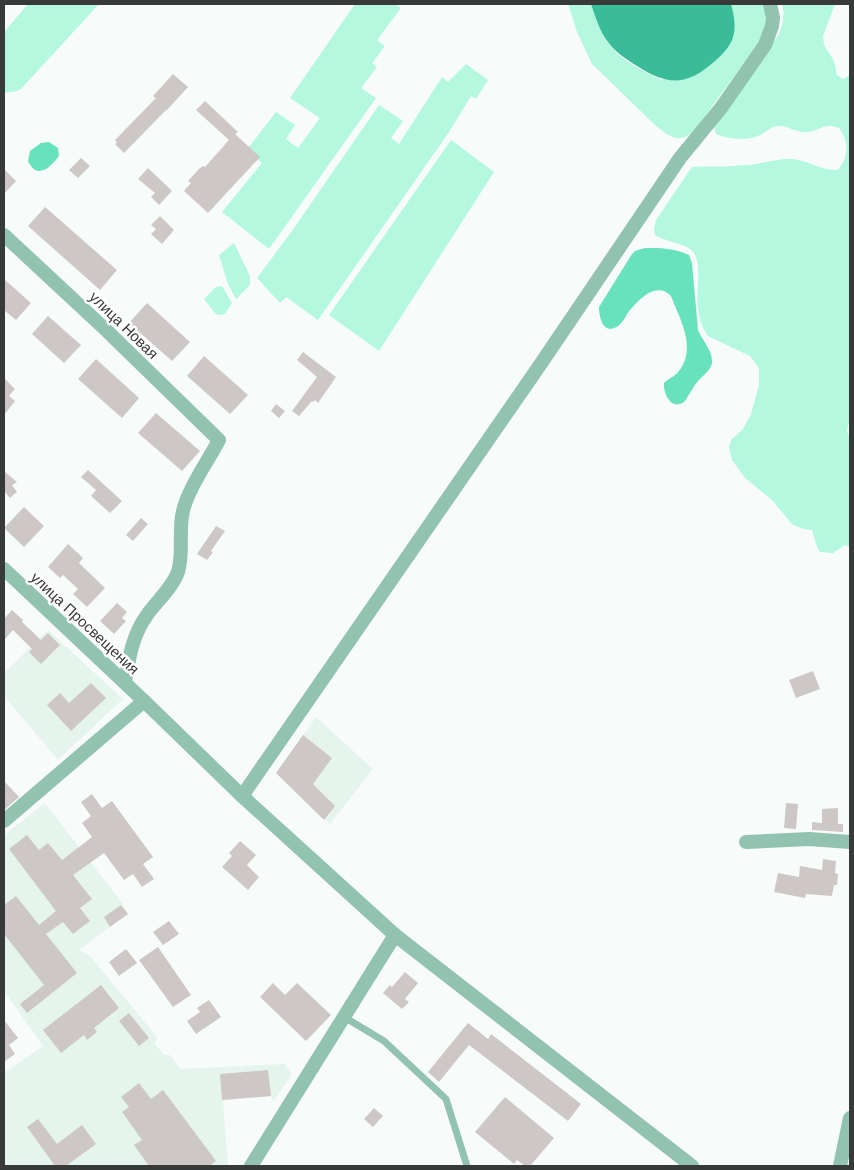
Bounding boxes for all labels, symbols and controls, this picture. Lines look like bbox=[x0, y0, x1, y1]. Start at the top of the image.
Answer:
street label: улица Новая bbox=[86, 288, 162, 362]
street label: улица Просвещения bbox=[27, 568, 143, 678]

